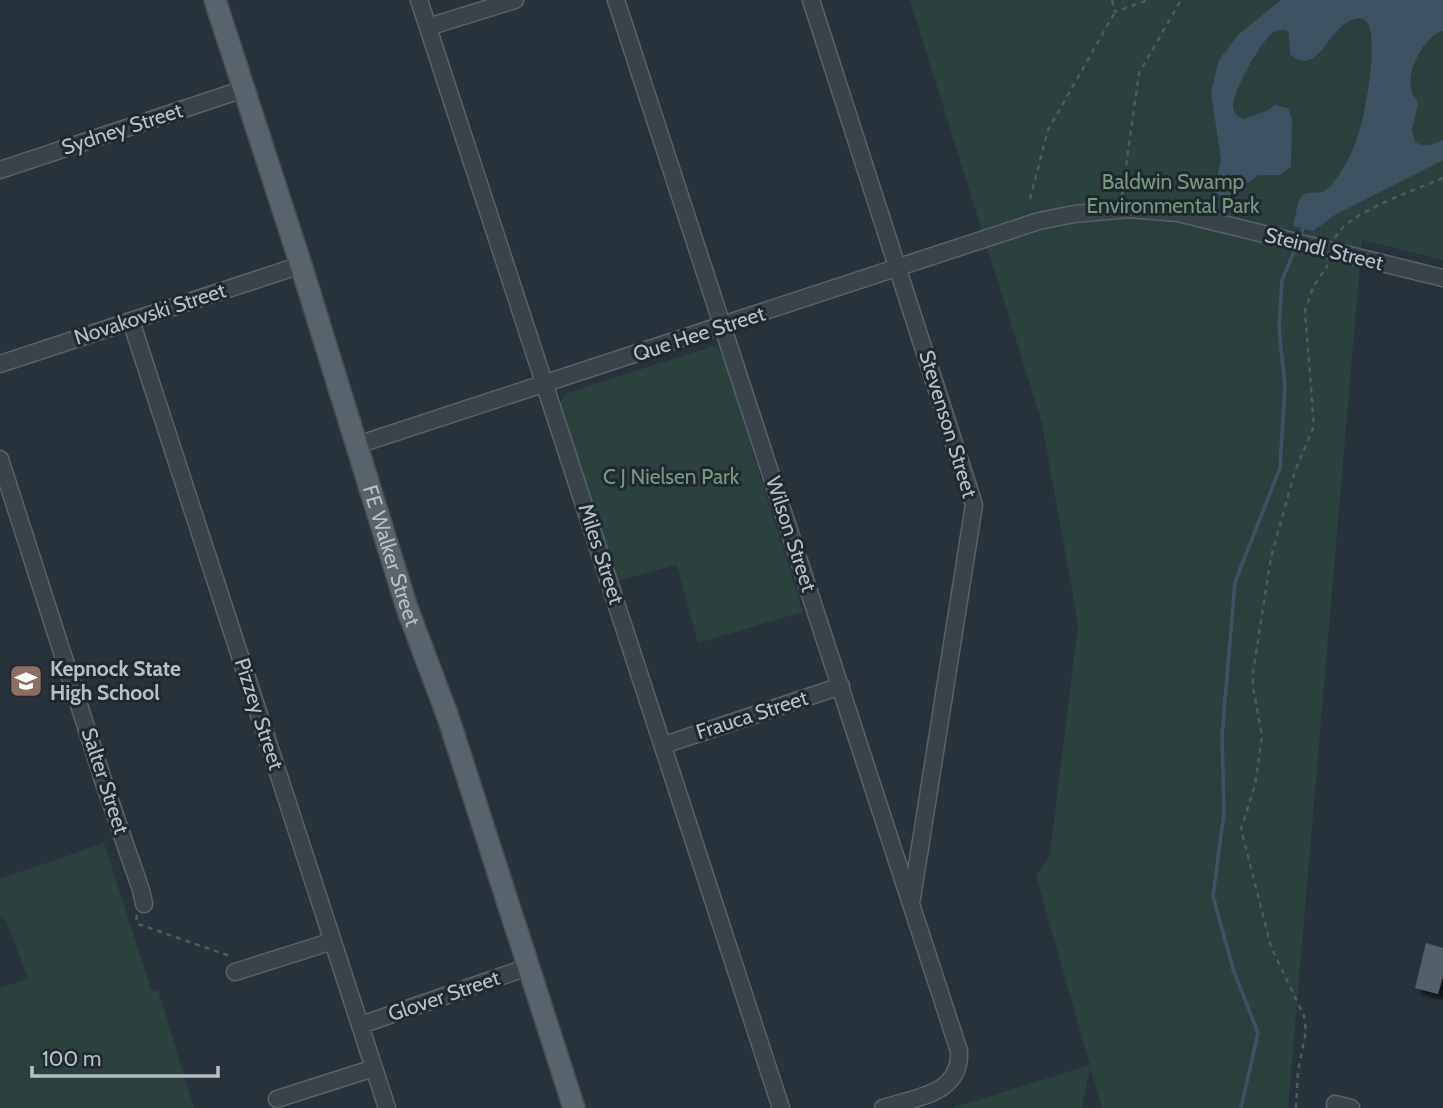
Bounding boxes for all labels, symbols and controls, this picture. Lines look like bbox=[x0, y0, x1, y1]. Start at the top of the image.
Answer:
street label: Sydney Street bbox=[58, 97, 185, 160]
park label: Baldwin Swamp Environmental Park bbox=[1087, 169, 1260, 218]
street label: Steindl Street bbox=[1262, 222, 1386, 275]
street label: Novakovski Street bbox=[71, 277, 229, 350]
street label: Que Hee Street bbox=[630, 300, 768, 367]
street label: Stevenson Street bbox=[914, 347, 983, 501]
park label: C J Nielsen Park bbox=[603, 464, 740, 489]
street label: Wilson Street bbox=[761, 473, 822, 595]
street label: FE Walker Street bbox=[358, 482, 426, 630]
street label: Miles Street bbox=[573, 500, 629, 607]
street label: Pizzey Street bbox=[230, 655, 289, 773]
place label: Kepnock State High School bbox=[50, 656, 181, 705]
school or university icon: Kepnock State High School bbox=[7, 662, 45, 700]
street label: Frauca Street bbox=[693, 685, 811, 744]
street label: Salter Street bbox=[77, 725, 134, 837]
street label: Glover Street bbox=[385, 965, 503, 1026]
scale bar bbox=[32, 1034, 217, 1078]
text: 100 m bbox=[42, 1046, 101, 1071]

